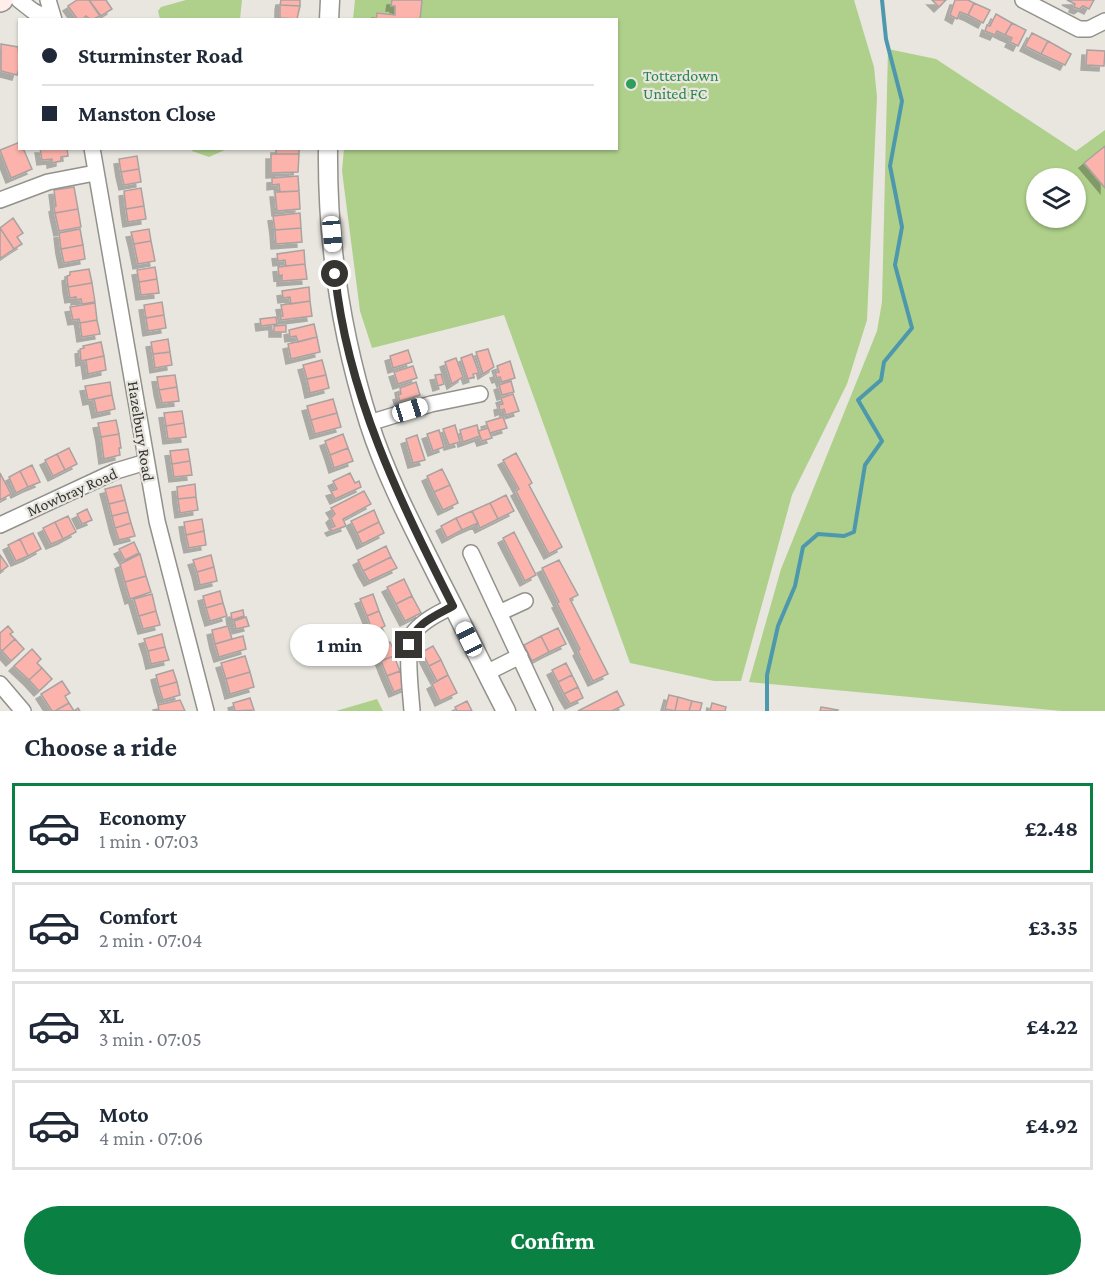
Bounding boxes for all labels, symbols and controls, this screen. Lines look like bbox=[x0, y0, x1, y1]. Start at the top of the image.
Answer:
text: Sturminster Road bbox=[78, 43, 243, 68]
place label: Totterdown United FC bbox=[643, 67, 719, 102]
marker: Totterdown United FC bbox=[624, 77, 638, 91]
text: Manston Close bbox=[78, 101, 216, 126]
map controls bbox=[1026, 168, 1086, 228]
button: layers bbox=[1026, 168, 1086, 228]
car bbox=[321, 215, 343, 253]
route start bbox=[321, 260, 348, 287]
street label: Hazelbury Road bbox=[124, 380, 157, 483]
car bbox=[390, 396, 430, 424]
street label: Mowbray Road bbox=[24, 464, 121, 520]
car bbox=[453, 619, 485, 659]
callout: 1 min bbox=[289, 624, 388, 666]
route end bbox=[395, 631, 422, 658]
text: 1 min bbox=[317, 634, 362, 656]
text: Choose a ride bbox=[24, 732, 177, 762]
icon: car bbox=[27, 801, 81, 855]
text: Economy bbox=[99, 805, 186, 830]
text: £2.48 bbox=[1025, 816, 1078, 841]
text: 1 min · 07:03 bbox=[99, 830, 199, 852]
icon: car bbox=[27, 900, 81, 954]
text: Comfort bbox=[99, 904, 177, 929]
text: £3.35 bbox=[1028, 915, 1078, 940]
text: 2 min · 07:04 bbox=[99, 929, 202, 951]
icon: car bbox=[27, 999, 81, 1053]
text: XL bbox=[99, 1003, 124, 1028]
text: £4.22 bbox=[1026, 1014, 1078, 1039]
text: 3 min · 07:05 bbox=[99, 1028, 202, 1050]
icon: car bbox=[27, 1098, 81, 1152]
text: Moto bbox=[99, 1102, 149, 1127]
text: £4.92 bbox=[1026, 1113, 1078, 1138]
text: 4 min · 07:06 bbox=[99, 1127, 203, 1149]
button: Confirm bbox=[24, 1206, 1081, 1275]

